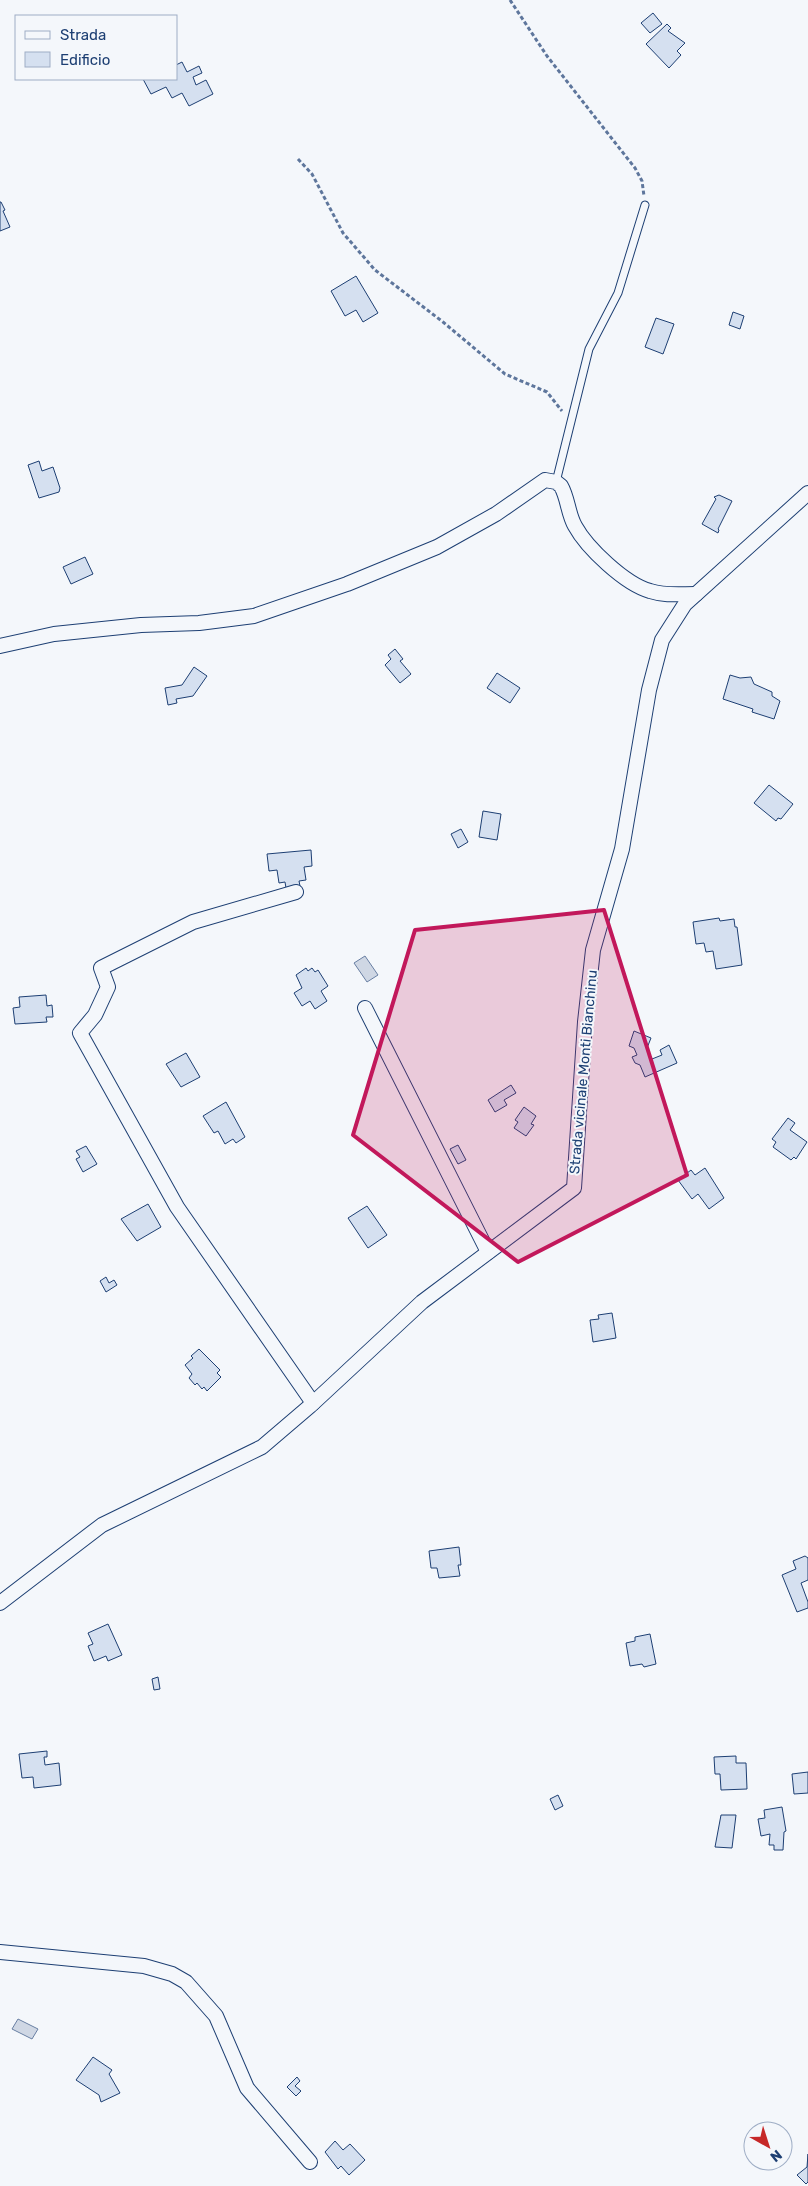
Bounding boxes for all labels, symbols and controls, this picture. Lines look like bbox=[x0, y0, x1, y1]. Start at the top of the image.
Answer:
legend bbox=[15, 15, 178, 80]
text: Strada bbox=[60, 26, 106, 44]
text: Edificio bbox=[60, 51, 110, 69]
street label: Strada vicinale Monti Bianchinu bbox=[566, 969, 601, 1175]
north arrow bbox=[743, 2121, 793, 2171]
text: N bbox=[767, 2146, 785, 2165]

